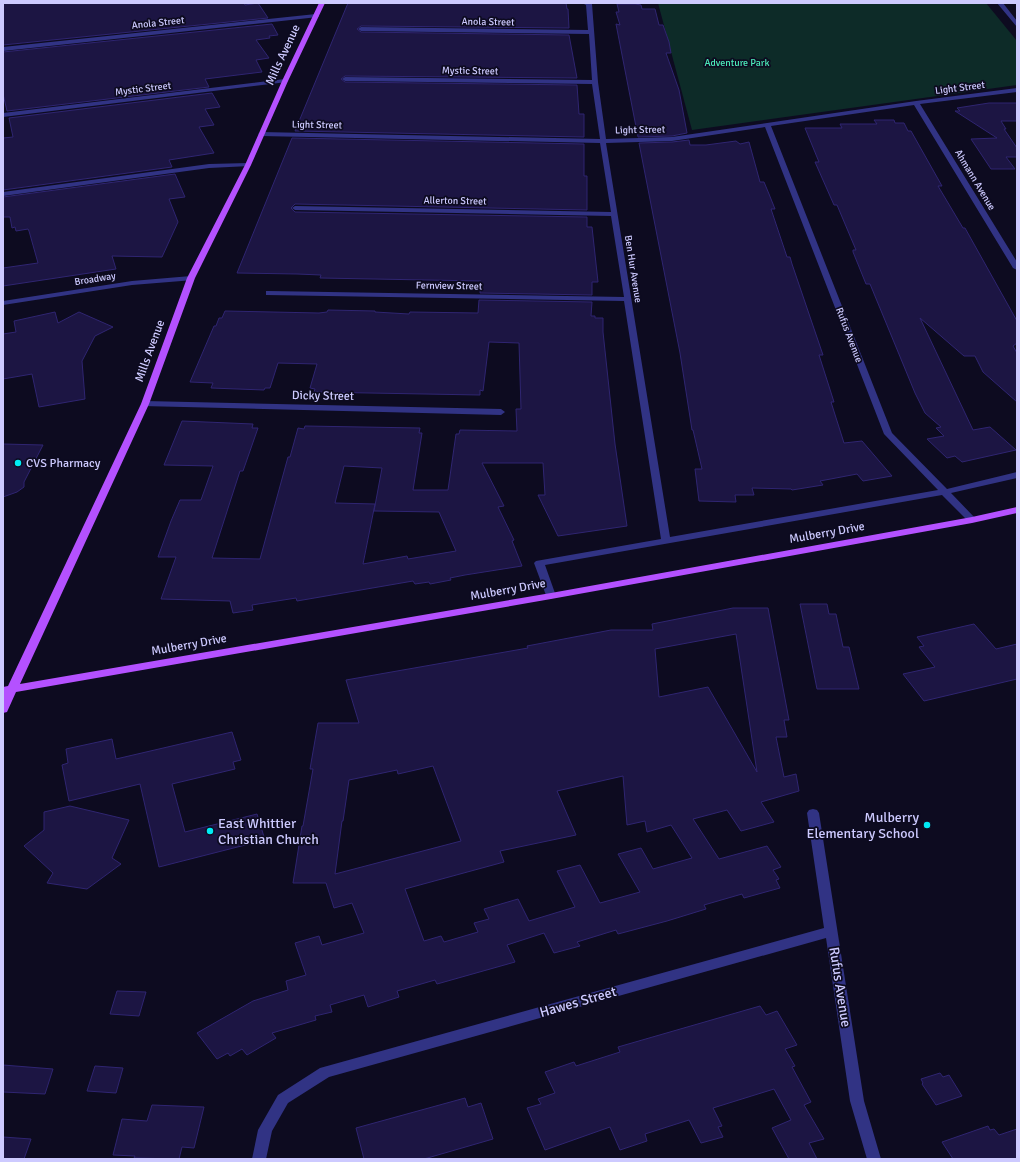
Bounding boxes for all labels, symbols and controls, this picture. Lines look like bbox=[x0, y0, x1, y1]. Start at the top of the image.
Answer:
street label: Anola Street bbox=[131, 14, 185, 32]
street label: Anola Street bbox=[461, 16, 515, 28]
street label: Mills Avenue bbox=[262, 22, 304, 88]
park label: Adventure Park bbox=[704, 57, 770, 69]
street label: Mystic Street bbox=[442, 65, 499, 77]
street label: Light Street bbox=[934, 79, 986, 97]
street label: Mystic Street bbox=[114, 80, 172, 98]
street label: Light Street bbox=[292, 119, 343, 131]
street label: Light Street bbox=[615, 124, 666, 136]
street label: Ahmann Avenue bbox=[952, 147, 998, 213]
street label: Allerton Street bbox=[423, 194, 487, 208]
street label: Ben Hur Avenue bbox=[622, 234, 644, 304]
street label: Broadway bbox=[73, 270, 117, 288]
street label: Fernview Street bbox=[416, 279, 483, 293]
street label: Rufus Avenue bbox=[833, 306, 865, 364]
street label: Mills Avenue bbox=[132, 318, 168, 384]
street label: Dicky Street bbox=[292, 388, 354, 404]
place label: CVS Pharmacy bbox=[26, 456, 101, 471]
marker: CVS Pharmacy bbox=[13, 458, 23, 468]
street label: Mulberry Drive bbox=[788, 519, 866, 547]
street label: Mulberry Drive bbox=[469, 576, 547, 604]
street label: Mulberry Drive bbox=[150, 631, 228, 659]
place label: Mulberry Elementary School bbox=[806, 809, 919, 842]
place label: East Whittier Christian Church bbox=[218, 815, 319, 848]
marker: Mulberry Elementary School bbox=[922, 820, 932, 830]
marker: East Whittier Christian Church bbox=[205, 826, 215, 836]
street label: Rufus Avenue bbox=[825, 946, 855, 1028]
street label: Hawes Street bbox=[538, 983, 618, 1021]

